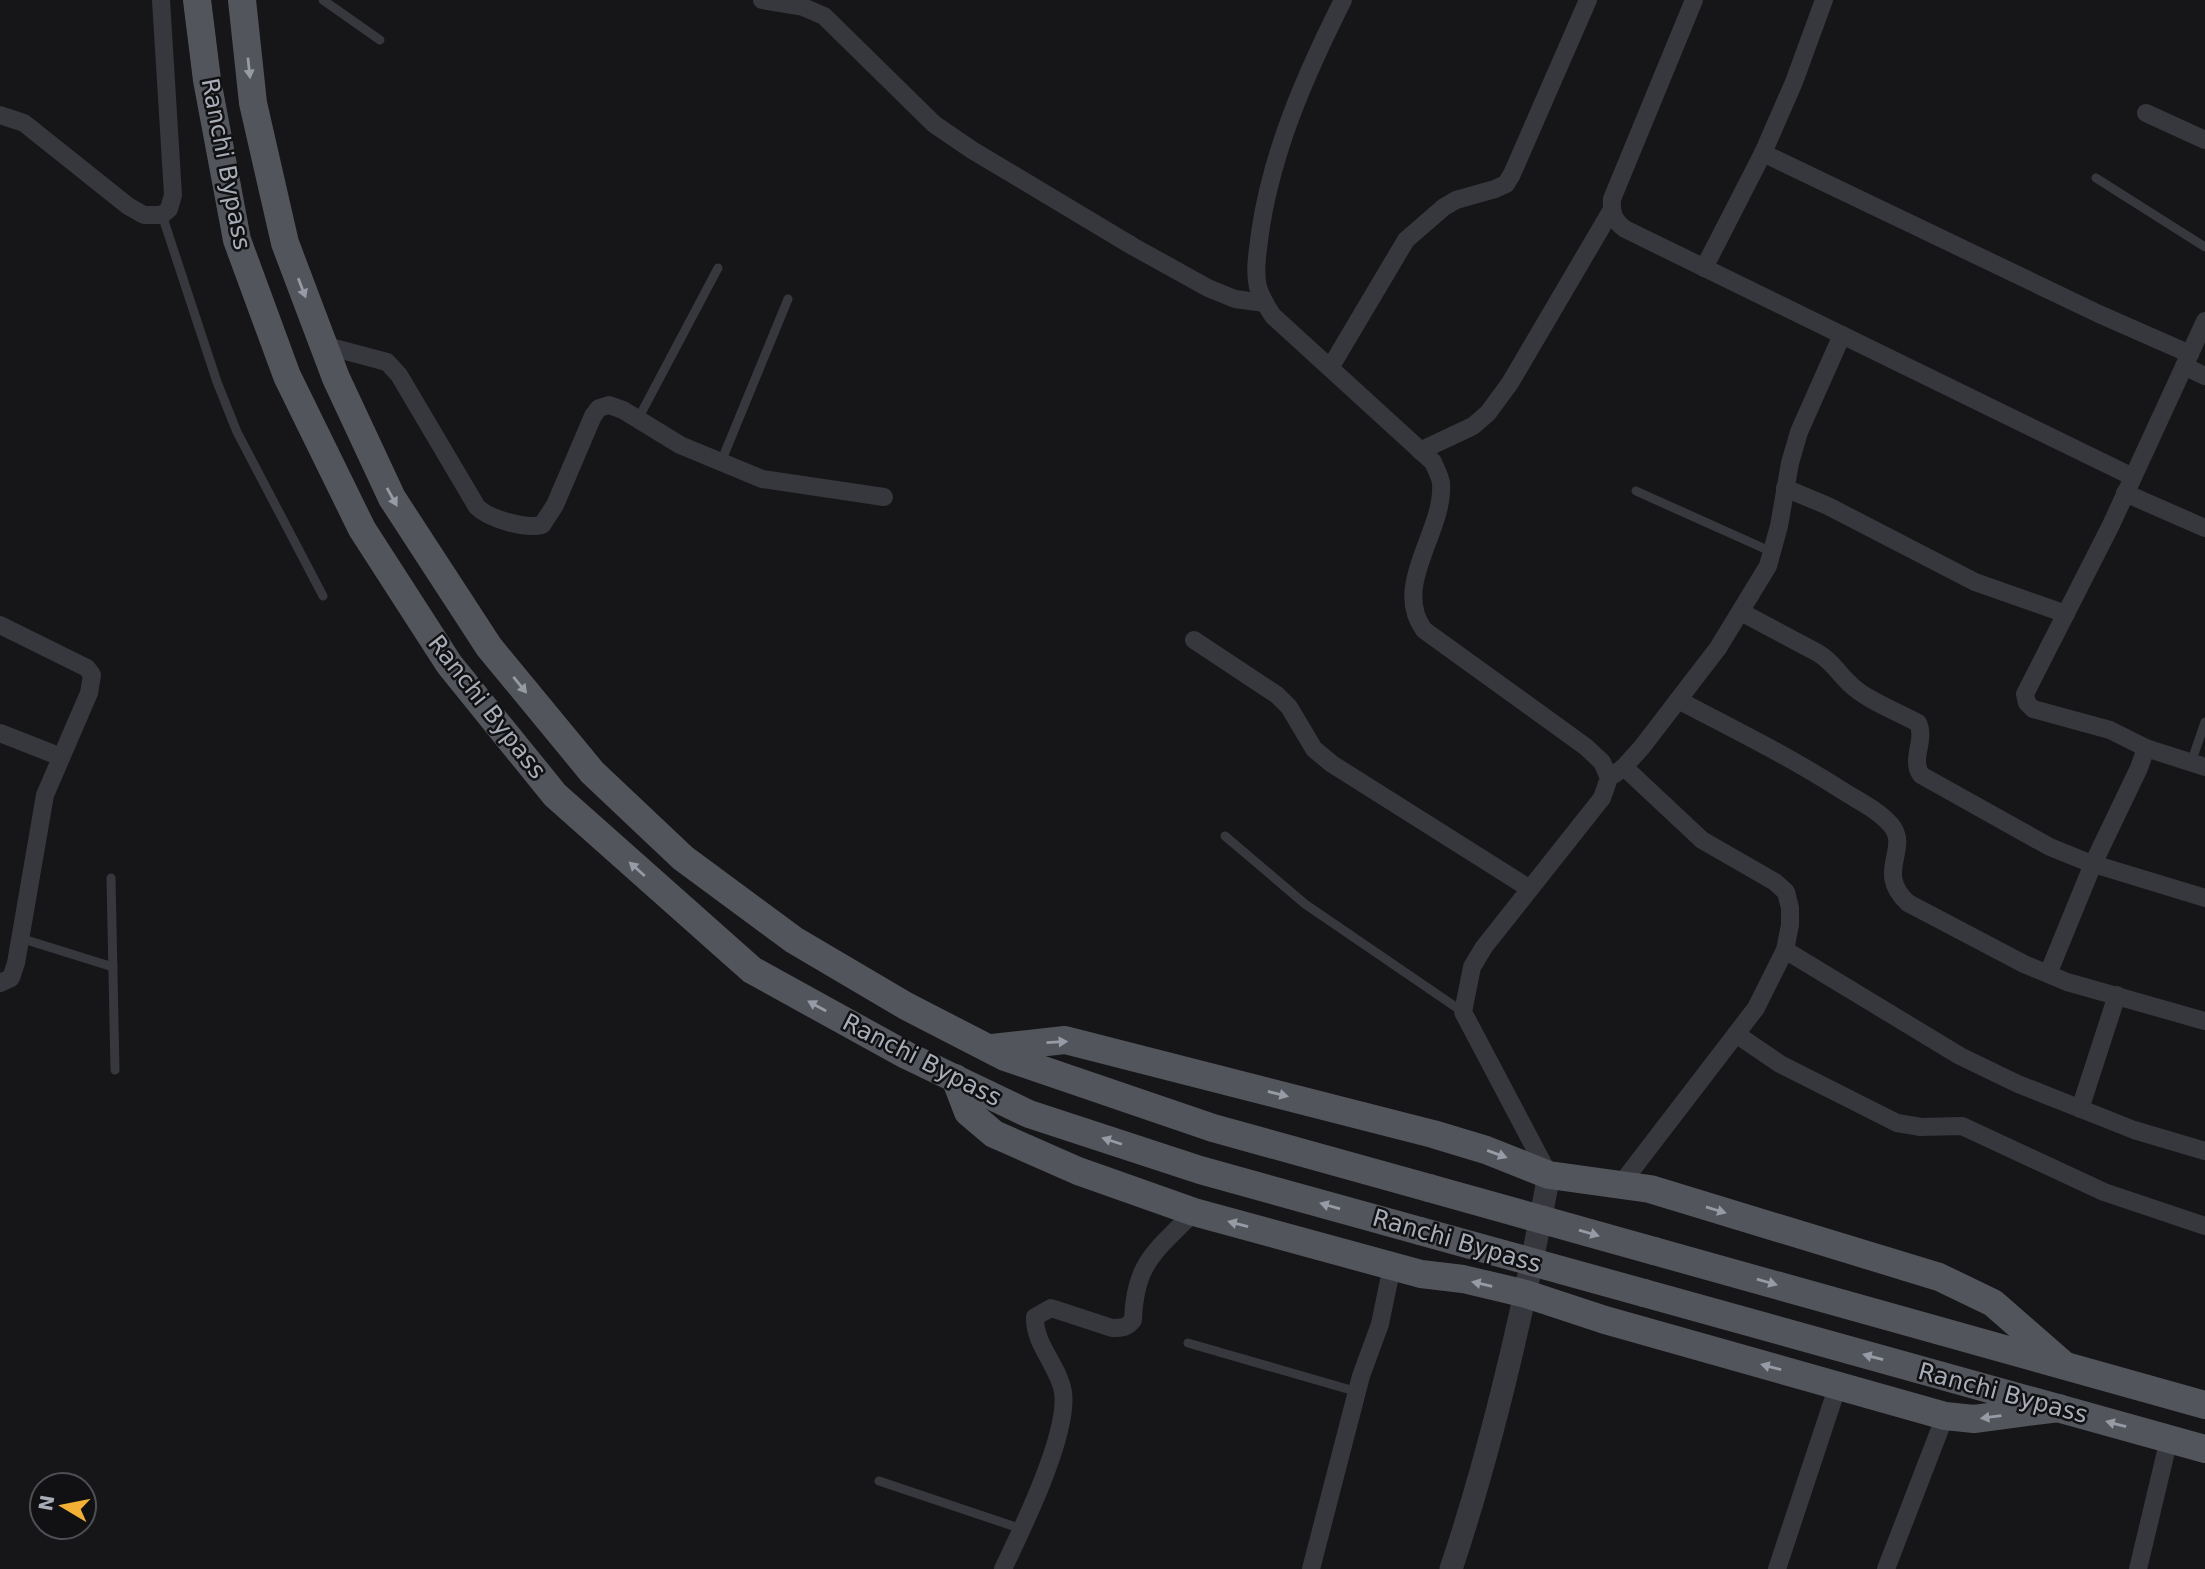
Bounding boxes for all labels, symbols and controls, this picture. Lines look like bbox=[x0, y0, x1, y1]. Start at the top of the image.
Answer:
one-way arrow bbox=[244, 57, 255, 79]
street label: Ranchi Bypass bbox=[196, 76, 256, 252]
one-way arrow bbox=[296, 278, 307, 299]
one-way arrow bbox=[386, 487, 398, 507]
street label: Ranchi Bypass bbox=[422, 630, 552, 784]
one-way arrow bbox=[512, 676, 527, 693]
one-way arrow bbox=[628, 861, 646, 877]
one-way arrow bbox=[808, 1000, 827, 1012]
street label: Ranchi Bypass bbox=[838, 1008, 1006, 1112]
one-way arrow bbox=[1046, 1036, 1068, 1047]
one-way arrow bbox=[1268, 1090, 1289, 1100]
one-way arrow bbox=[1102, 1135, 1123, 1146]
one-way arrow bbox=[1487, 1149, 1508, 1160]
one-way arrow bbox=[1320, 1201, 1341, 1211]
street label: Ranchi Bypass bbox=[1369, 1204, 1545, 1278]
one-way arrow bbox=[1706, 1206, 1727, 1216]
one-way arrow bbox=[1226, 1218, 1248, 1229]
one-way arrow bbox=[1578, 1228, 1600, 1239]
one-way arrow bbox=[1471, 1278, 1493, 1289]
one-way arrow bbox=[1757, 1278, 1778, 1288]
one-way arrow bbox=[1862, 1351, 1884, 1362]
street label: Ranchi Bypass bbox=[1915, 1357, 2091, 1429]
one-way arrow bbox=[1760, 1361, 1782, 1372]
one-way arrow bbox=[1980, 1412, 2002, 1423]
one-way arrow bbox=[2104, 1418, 2126, 1429]
north arrow bbox=[28, 1471, 98, 1541]
text: N bbox=[34, 1493, 58, 1513]

